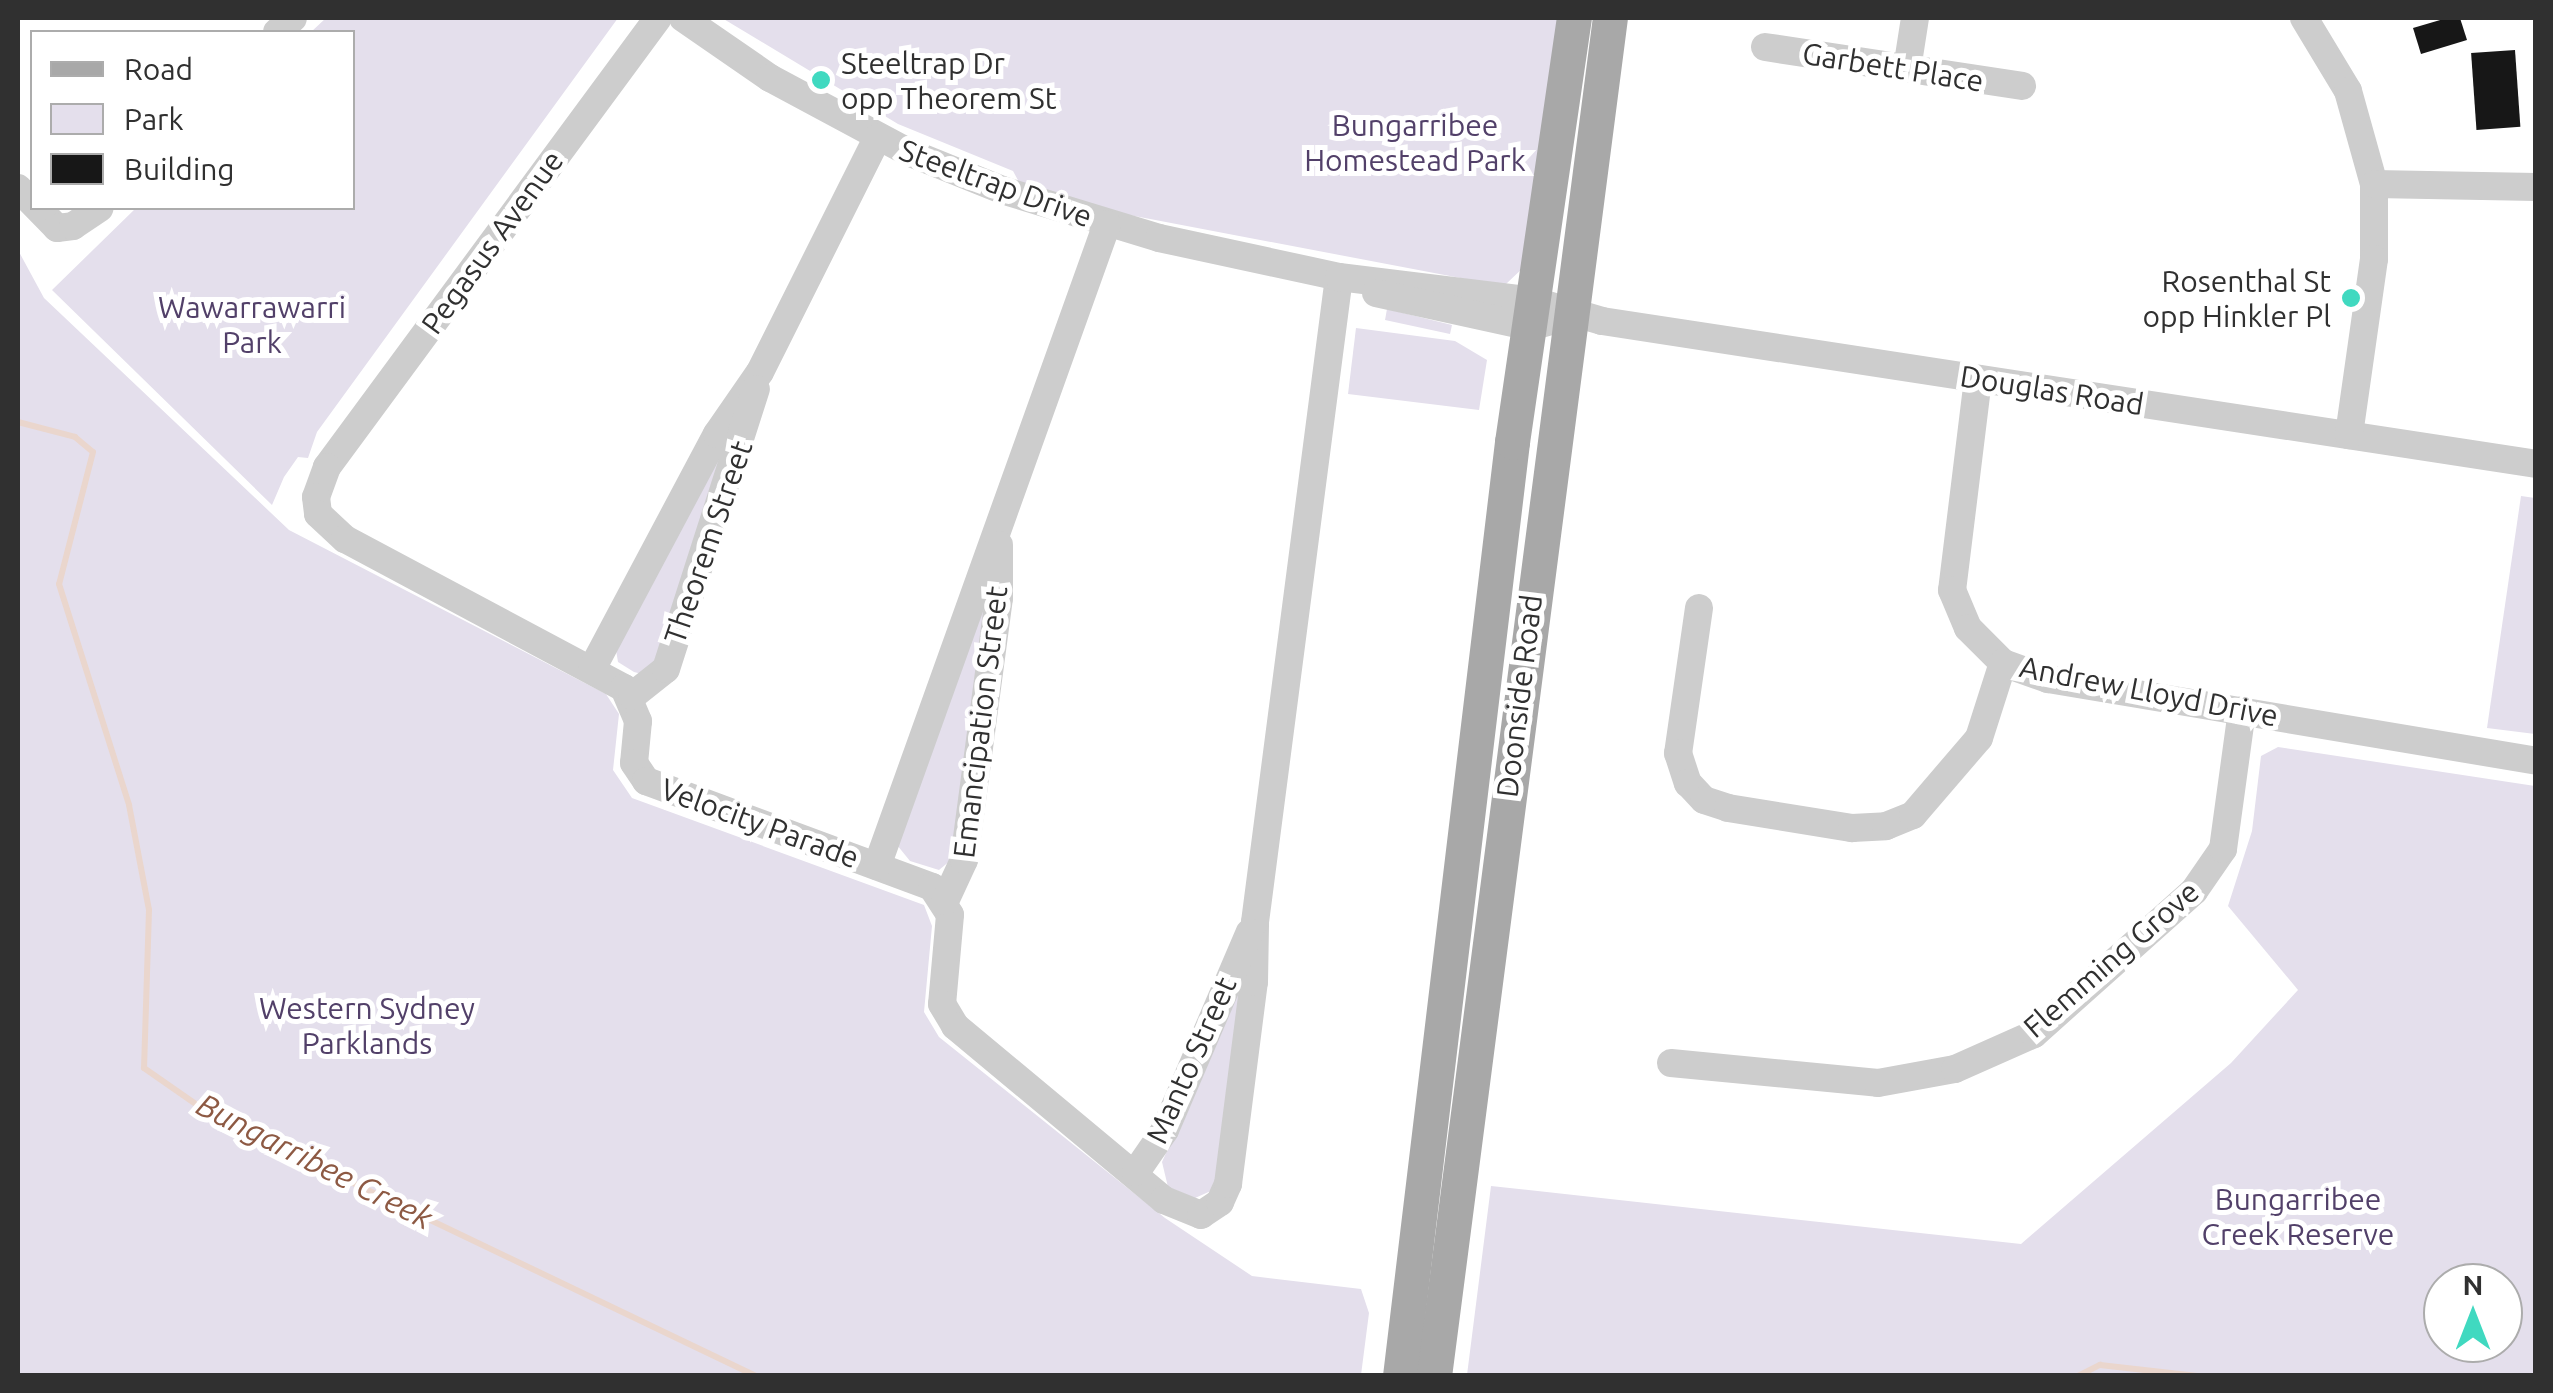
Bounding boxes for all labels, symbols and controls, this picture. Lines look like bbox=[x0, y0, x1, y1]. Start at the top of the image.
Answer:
legend bbox=[30, 30, 355, 210]
street label: Garbett Place bbox=[1800, 35, 1986, 99]
place label: Steeltrap Dr opp Theorem St bbox=[841, 45, 1057, 116]
text: Road bbox=[124, 52, 193, 86]
marker: Steeltrap Dr opp Theorem St bbox=[810, 69, 832, 91]
text: Park bbox=[124, 102, 184, 136]
park label: Bungarribee Homestead Park bbox=[1304, 107, 1526, 178]
street label: Steeltrap Drive bbox=[895, 131, 1097, 235]
street label: Pegasus Avenue bbox=[413, 143, 571, 341]
text: Building bbox=[124, 152, 235, 186]
place label: Rosenthal St opp Hinkler Pl bbox=[2143, 263, 2331, 334]
marker: Rosenthal St opp Hinkler Pl bbox=[2340, 287, 2362, 309]
park label: Wawarrawarri Park bbox=[158, 289, 346, 360]
street label: Douglas Road bbox=[1958, 358, 2146, 422]
street label: Theorem Street bbox=[656, 436, 760, 648]
street label: Emancipation Street bbox=[945, 584, 1015, 860]
street label: Doonside Road bbox=[1489, 593, 1549, 799]
street label: Andrew Lloyd Drive bbox=[2017, 648, 2281, 734]
street label: Velocity Parade bbox=[656, 770, 864, 876]
street label: Flemming Grove bbox=[2016, 873, 2206, 1045]
street label: Manto Street bbox=[1138, 971, 1244, 1149]
park label: Western Sydney Parklands bbox=[259, 990, 475, 1060]
water label: Bungarribee Creek bbox=[190, 1085, 440, 1237]
park label: Bungarribee Creek Reserve bbox=[2202, 1181, 2394, 1252]
north arrow bbox=[2423, 1263, 2523, 1363]
text: N bbox=[2463, 1269, 2483, 1300]

